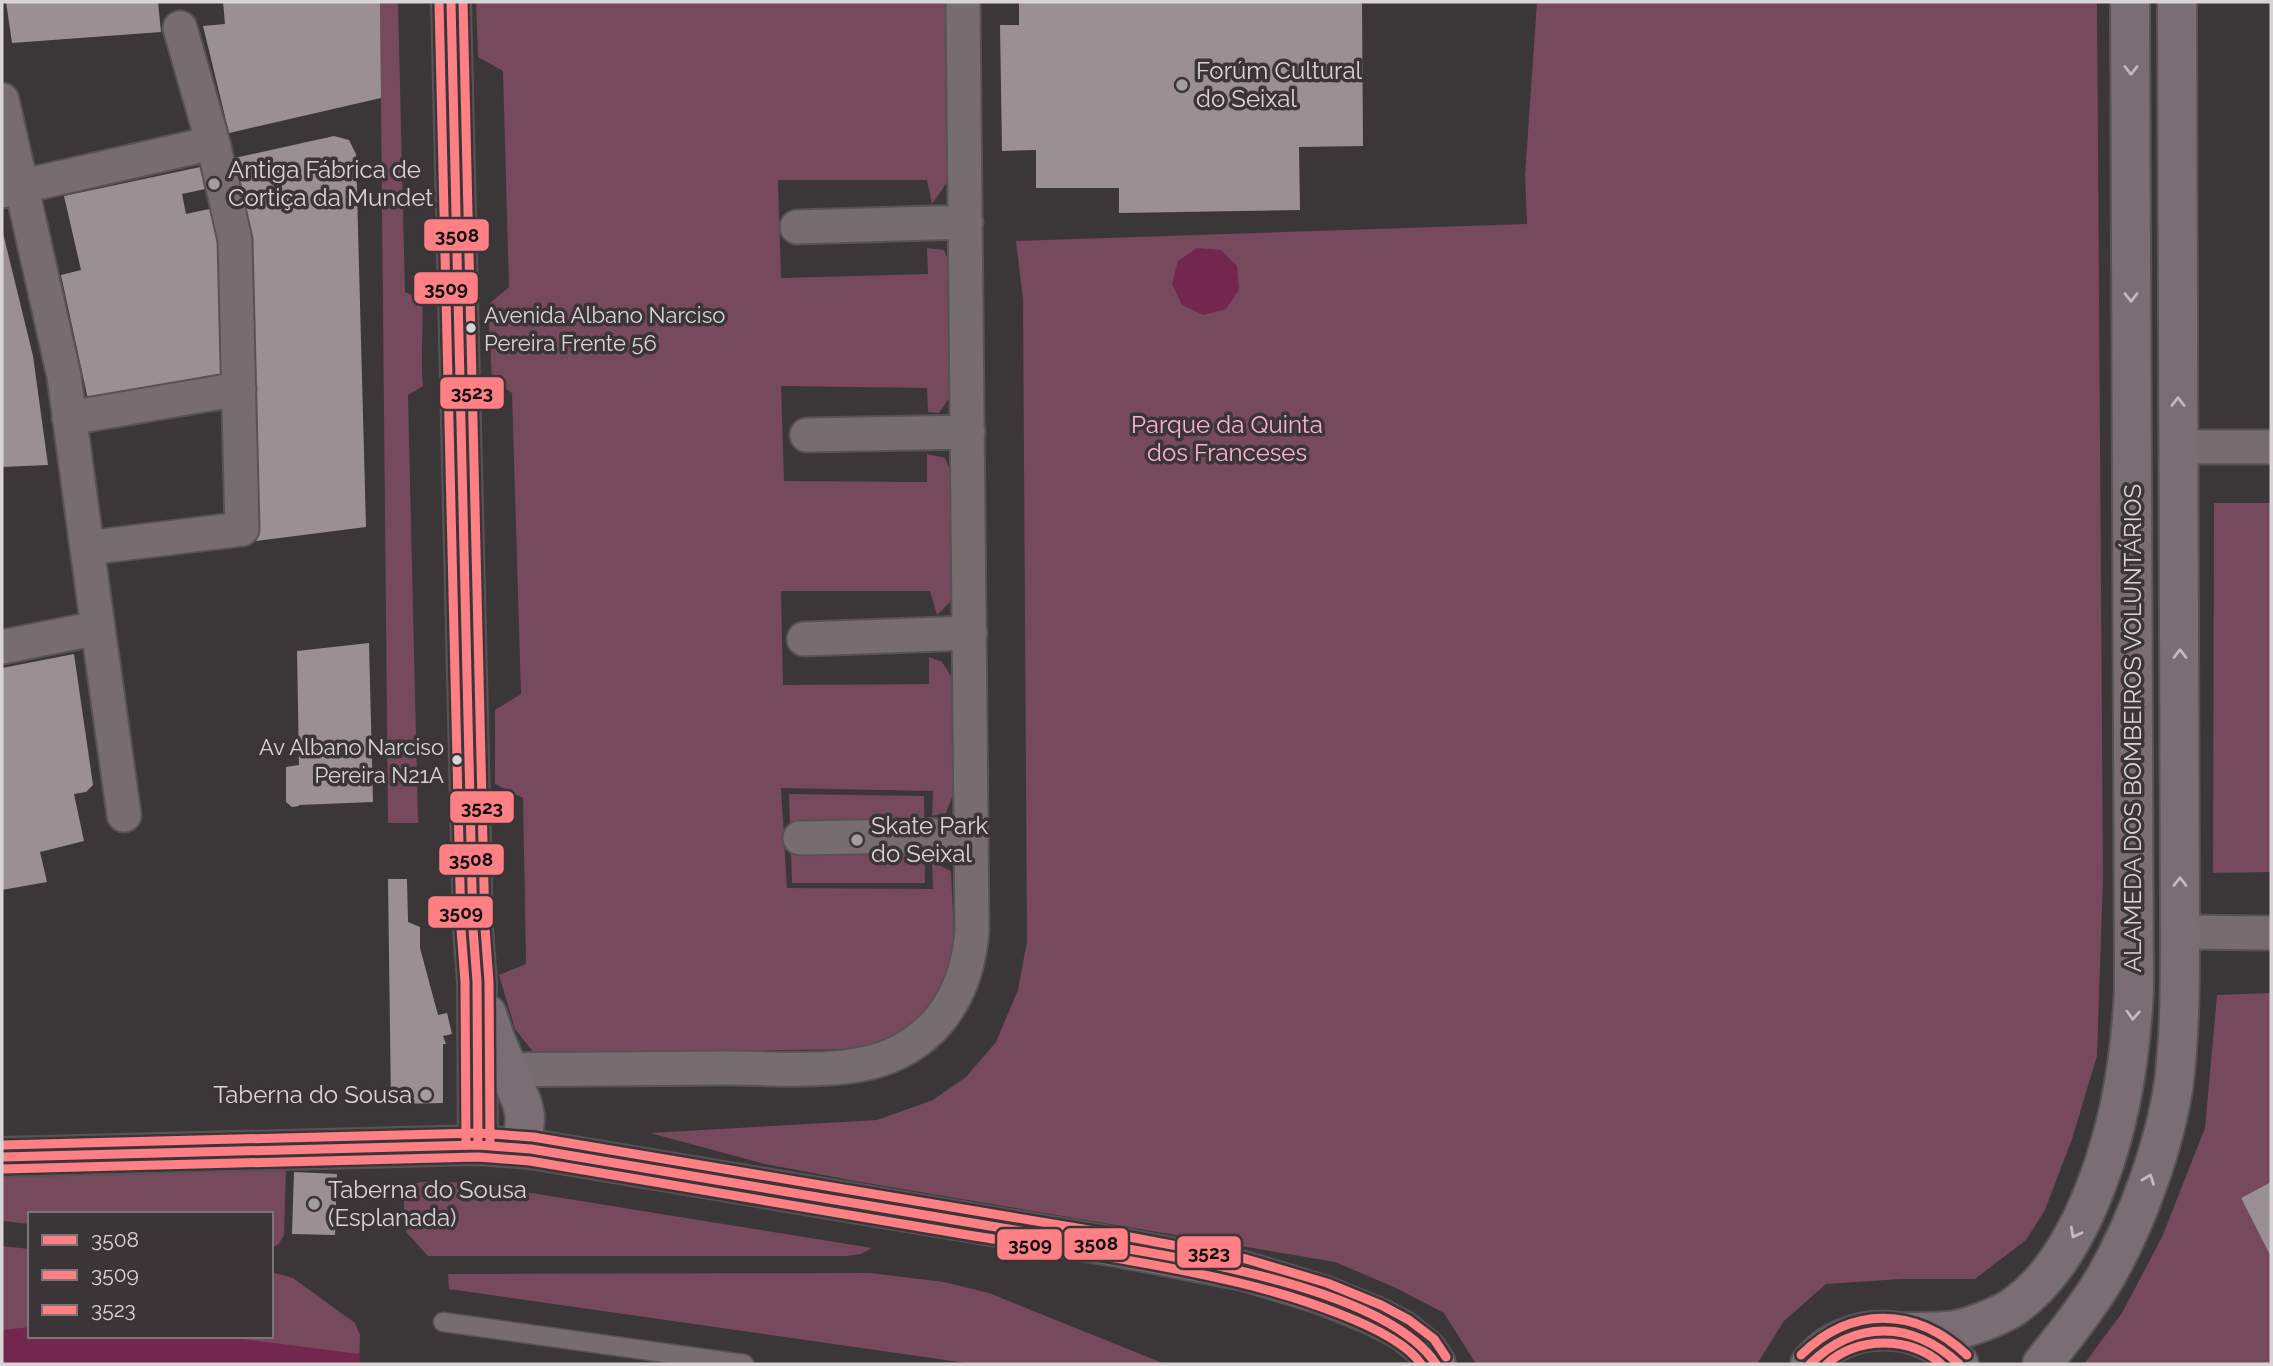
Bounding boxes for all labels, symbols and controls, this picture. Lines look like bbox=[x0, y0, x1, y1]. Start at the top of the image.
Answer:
place label: Forúm Cultural do Seixal bbox=[1196, 56, 1362, 113]
one-way arrow bbox=[2123, 65, 2139, 76]
marker: Forúm Cultural do Seixal bbox=[1174, 77, 1190, 93]
place label: Antiga Fábrica de Cortiça da Mundet bbox=[228, 155, 433, 212]
marker: Antiga Fábrica de Cortiça da Mundet bbox=[206, 176, 222, 192]
line badge: 3508 bbox=[423, 218, 490, 252]
text: 3508 bbox=[435, 224, 479, 246]
line badge: 3509 bbox=[413, 271, 479, 305]
text: 3509 bbox=[424, 277, 468, 299]
one-way arrow bbox=[2123, 293, 2139, 303]
place label: Avenida Albano Narciso Pereira Frente 56 bbox=[484, 302, 725, 356]
marker: Avenida Albano Narciso Pereira Frente 56 bbox=[464, 321, 478, 335]
line badge: 3523 bbox=[439, 376, 505, 410]
text: 3523 bbox=[451, 381, 493, 403]
one-way arrow bbox=[2170, 396, 2186, 407]
park label: Parque da Quinta dos Franceses bbox=[1131, 410, 1323, 467]
street label: ALAMEDA DOS BOMBEIROS VOLUNTÁRIOS bbox=[2118, 484, 2147, 972]
one-way arrow bbox=[2172, 648, 2188, 659]
place label: Av Albano Narciso Pereira N21A bbox=[259, 734, 444, 788]
marker: Av Albano Narciso Pereira N21A bbox=[450, 753, 464, 767]
line badge: 3523 bbox=[449, 790, 515, 824]
text: 3523 bbox=[461, 796, 503, 818]
place label: Skate Park do Seixal bbox=[871, 811, 989, 868]
marker: Skate Park do Seixal bbox=[849, 832, 865, 848]
line badge: 3508 bbox=[438, 843, 505, 876]
text: 3508 bbox=[449, 848, 493, 870]
one-way arrow bbox=[2172, 876, 2188, 886]
line badge: 3509 bbox=[427, 895, 494, 929]
text: 3509 bbox=[439, 901, 483, 923]
one-way arrow bbox=[2125, 1010, 2140, 1021]
place label: Taberna do Sousa bbox=[213, 1080, 412, 1109]
marker: Taberna do Sousa bbox=[418, 1087, 434, 1103]
one-way arrow bbox=[2140, 1174, 2154, 1186]
place label: Taberna do Sousa (Esplanada) bbox=[328, 1175, 527, 1232]
marker: Taberna do Sousa (Esplanada) bbox=[306, 1196, 322, 1212]
legend bbox=[28, 1212, 273, 1338]
one-way arrow bbox=[2070, 1226, 2083, 1238]
text: 3508 bbox=[91, 1227, 139, 1252]
line badge: 3508 bbox=[1063, 1227, 1129, 1261]
line badge: 3509 bbox=[996, 1228, 1063, 1261]
text: 3508 bbox=[1074, 1232, 1118, 1254]
text: 3509 bbox=[1008, 1233, 1052, 1255]
line badge: 3523 bbox=[1176, 1235, 1242, 1269]
text: 3523 bbox=[1188, 1241, 1230, 1263]
text: 3509 bbox=[91, 1262, 139, 1287]
text: 3523 bbox=[91, 1297, 136, 1322]

